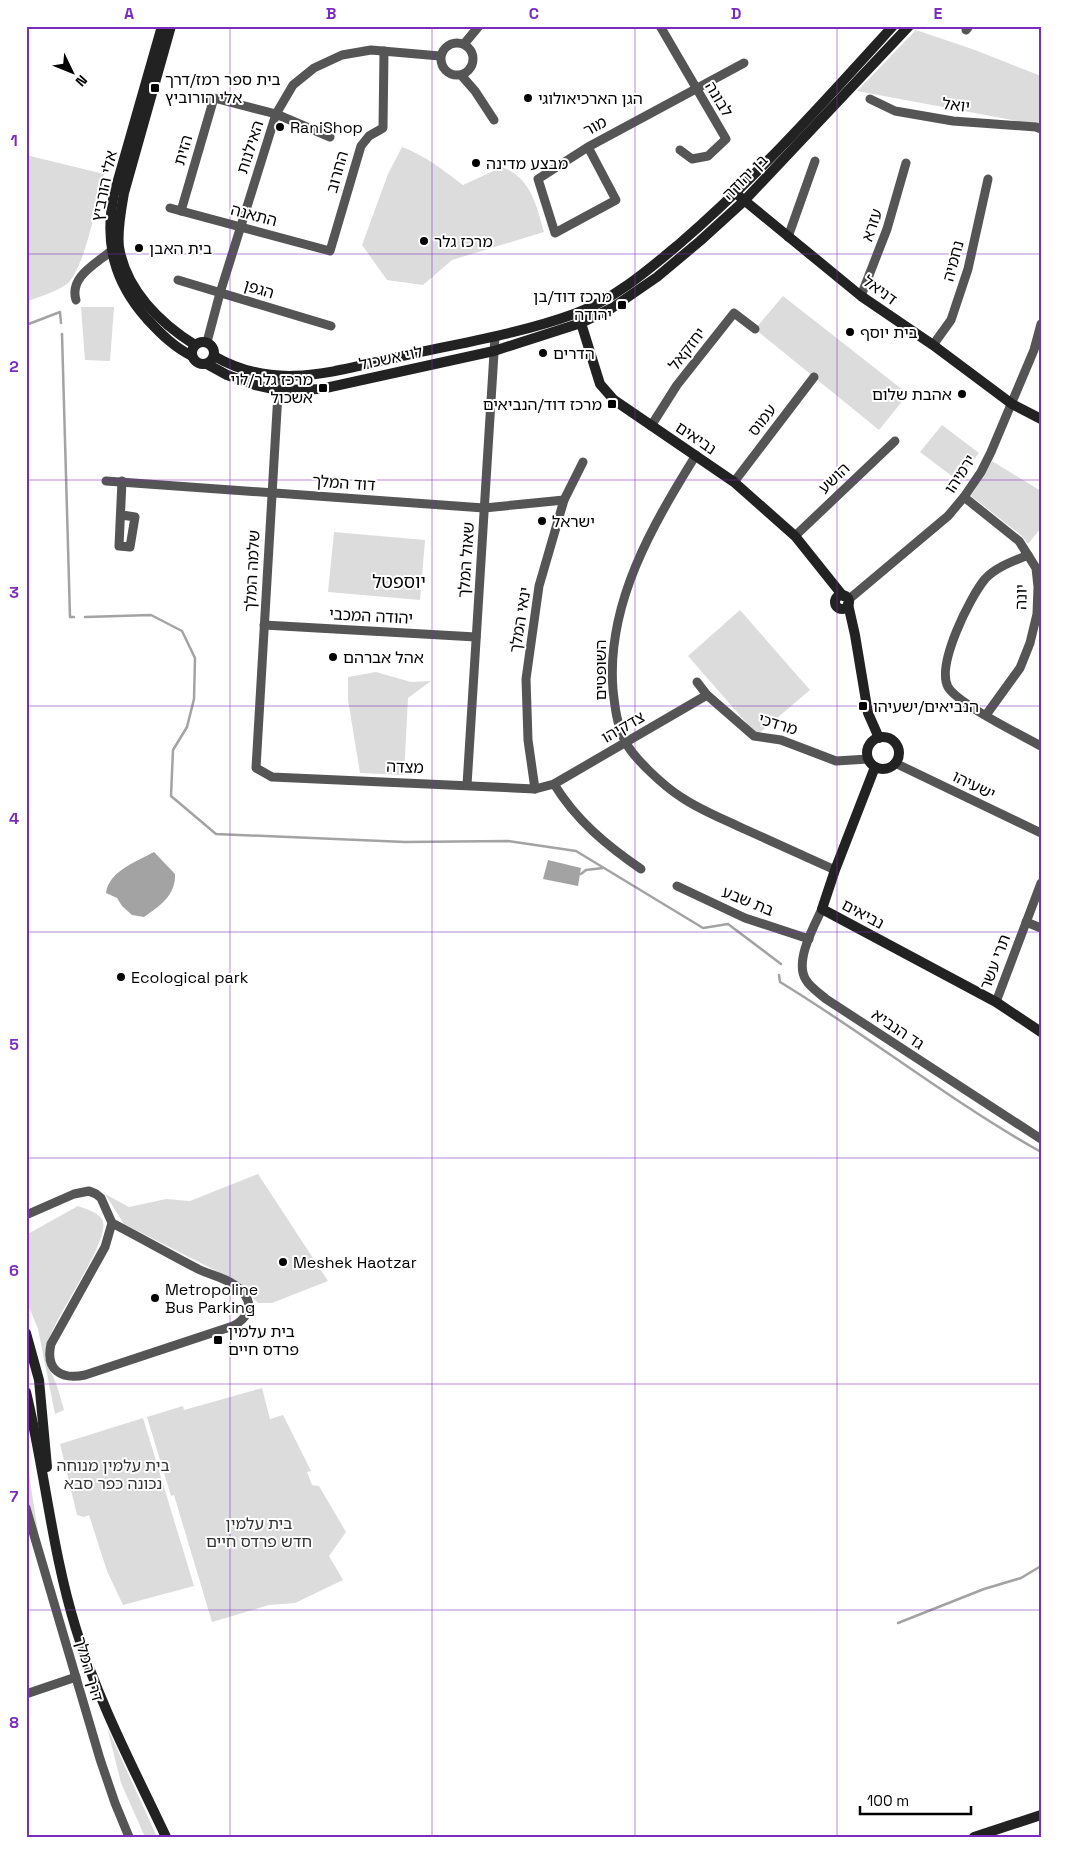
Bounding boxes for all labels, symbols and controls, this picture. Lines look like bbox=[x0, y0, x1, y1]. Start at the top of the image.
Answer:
text: A bbox=[124, 3, 134, 24]
text: B bbox=[326, 3, 336, 24]
text: C bbox=[529, 3, 539, 24]
text: D bbox=[731, 3, 741, 24]
text: E bbox=[934, 3, 943, 24]
north arrow bbox=[48, 48, 98, 98]
place label: בית ספר רמז/דרך אלי הורוביץ bbox=[165, 69, 281, 108]
text: N bbox=[72, 71, 91, 90]
street label: לבונה bbox=[700, 77, 738, 121]
marker: בית ספר רמז/דרך אלי הורוביץ bbox=[149, 82, 161, 94]
place label: הגן הארכיאולוגי bbox=[538, 88, 643, 109]
marker: הגן הארכיאולוגי bbox=[522, 92, 534, 104]
street label: יואל bbox=[941, 93, 971, 117]
street label: מור bbox=[580, 111, 610, 141]
place label: RaniShop bbox=[290, 117, 363, 138]
street label: האילנות bbox=[232, 118, 268, 176]
marker: RaniShop bbox=[274, 121, 286, 133]
text: 1 bbox=[10, 130, 18, 151]
street label: הזית bbox=[169, 132, 197, 168]
street label: החרוב bbox=[321, 148, 353, 196]
street label: אלי הורביץ bbox=[86, 149, 122, 223]
street label: בן יהודה bbox=[718, 150, 772, 204]
place label: מבצע מדינה bbox=[486, 153, 568, 174]
marker: מבצע מדינה bbox=[470, 157, 482, 169]
street label: התאנה bbox=[228, 199, 280, 231]
street label: עזרא bbox=[857, 206, 887, 244]
place label: מרכז גלר bbox=[434, 231, 493, 252]
marker: מרכז גלר bbox=[418, 235, 430, 247]
place label: בית האבן bbox=[149, 238, 212, 259]
street label: נחמיה bbox=[937, 238, 969, 284]
marker: בית האבן bbox=[133, 242, 145, 254]
street label: דניאל bbox=[859, 270, 902, 310]
street label: הגפן bbox=[241, 275, 277, 303]
place label: מרכז דוד/בן יהודה bbox=[533, 286, 612, 325]
marker: מרכז דוד/בן יהודה bbox=[616, 299, 628, 311]
place label: בית יוסף bbox=[860, 322, 918, 343]
street label: יחזקאל bbox=[664, 323, 710, 375]
marker: בית יוסף bbox=[844, 326, 856, 338]
street label: לוי אשכול bbox=[357, 341, 425, 375]
place label: הדרים bbox=[553, 343, 595, 364]
marker: הדרים bbox=[537, 347, 549, 359]
text: 2 bbox=[9, 356, 19, 377]
place label: מרכז גלר/לוי אשכול bbox=[230, 369, 313, 408]
marker: מרכז גלר/לוי אשכול bbox=[317, 382, 329, 394]
place label: אהבת שלום bbox=[872, 384, 952, 405]
marker: אהבת שלום bbox=[956, 388, 968, 400]
place label: מרכז דוד/הנביאים bbox=[483, 394, 602, 415]
marker: מרכז דוד/הנביאים bbox=[606, 398, 618, 410]
street label: עמוס bbox=[743, 400, 781, 440]
street label: נביאים bbox=[672, 417, 720, 459]
street label: ירמיהו bbox=[940, 450, 980, 498]
street label: הושע bbox=[814, 458, 854, 498]
street label: דוד המלך bbox=[312, 470, 377, 496]
place label: ישראל bbox=[552, 511, 595, 532]
marker: ישראל bbox=[536, 515, 548, 527]
street label: שאול המלך bbox=[453, 521, 479, 599]
street label: שלמה המלך bbox=[239, 530, 265, 612]
district label: יוספטל bbox=[372, 570, 426, 593]
text: 3 bbox=[9, 582, 19, 603]
street label: יונה bbox=[1010, 584, 1032, 610]
street label: ינאי המלך bbox=[504, 585, 536, 655]
street label: יהודה המכבי bbox=[328, 603, 414, 629]
street label: השופטים bbox=[590, 639, 611, 701]
place label: אהל אברהם bbox=[343, 647, 424, 668]
marker: אהל אברהם bbox=[327, 651, 339, 663]
place label: הנביאים/ישעיהו bbox=[873, 696, 979, 717]
marker: הנביאים/ישעיהו bbox=[857, 700, 869, 712]
street label: צדקיהו bbox=[598, 706, 648, 748]
street label: מרדכי bbox=[756, 708, 800, 740]
street label: מצדה bbox=[386, 756, 424, 778]
street label: ישעיהו bbox=[949, 766, 999, 804]
text: 4 bbox=[9, 808, 19, 829]
street label: בת שבע bbox=[719, 881, 777, 921]
street label: נביאים bbox=[838, 894, 888, 934]
street label: תרי עשר bbox=[975, 931, 1015, 993]
place label: Ecological park bbox=[131, 967, 249, 988]
marker: Ecological park bbox=[115, 971, 127, 983]
street label: גד הנביא bbox=[868, 1004, 928, 1054]
text: 5 bbox=[9, 1034, 19, 1055]
place label: Meshek Haotzar bbox=[293, 1252, 417, 1273]
marker: Meshek Haotzar bbox=[277, 1256, 289, 1268]
text: 6 bbox=[9, 1260, 19, 1281]
place label: Metropoline Bus Parking bbox=[165, 1279, 258, 1318]
marker: Metropoline Bus Parking bbox=[149, 1292, 161, 1304]
place label: בית עלמין פרדס חיים bbox=[228, 1321, 299, 1360]
marker: בית עלמין פרדס חיים bbox=[212, 1334, 224, 1346]
park label: בית עלמין מנוחה נכונה כפר סבא bbox=[56, 1455, 170, 1494]
text: 7 bbox=[10, 1486, 19, 1507]
park label: בית עלמין חדש פרדס חיים bbox=[206, 1513, 312, 1552]
street label: דרך המלך bbox=[70, 1634, 108, 1704]
text: 8 bbox=[9, 1712, 19, 1733]
scale bar bbox=[860, 1783, 971, 1815]
text: 100 m bbox=[867, 1791, 909, 1810]

